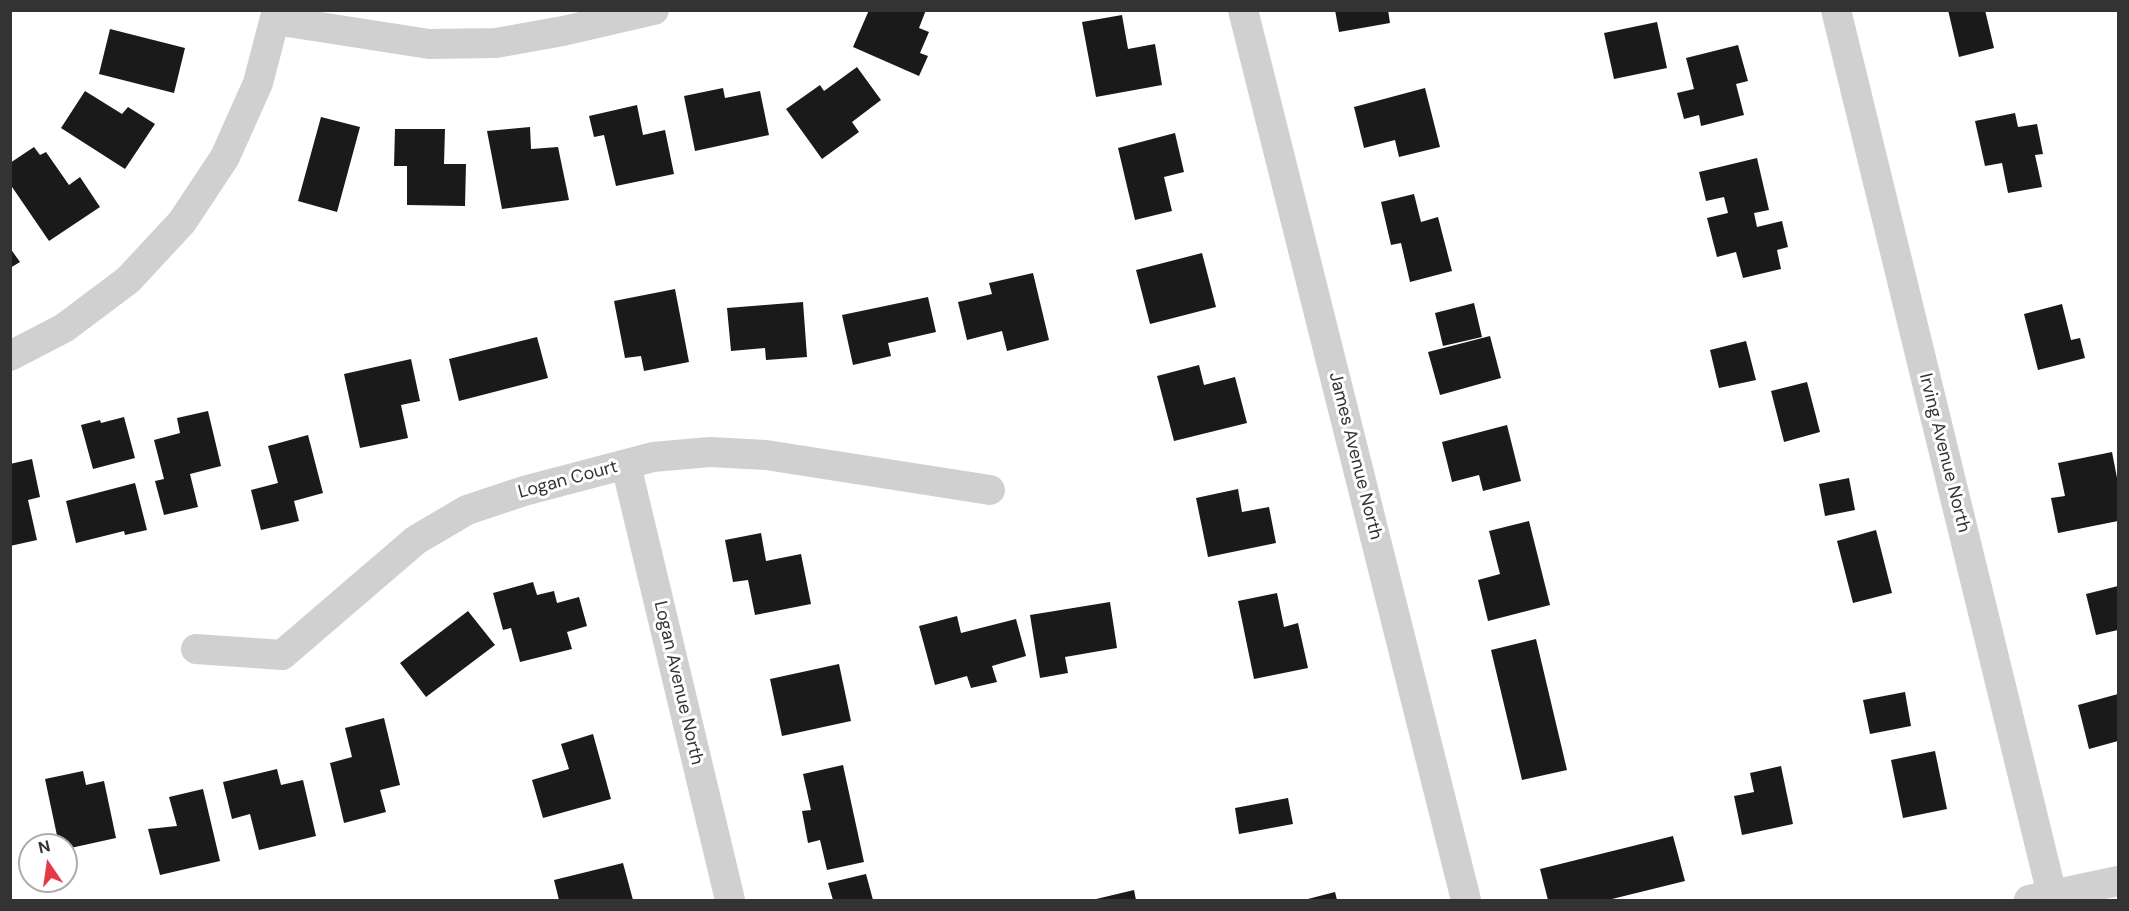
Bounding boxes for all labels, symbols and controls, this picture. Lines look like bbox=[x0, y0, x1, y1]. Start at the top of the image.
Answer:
street label: James Avenue North bbox=[1324, 370, 1386, 542]
street label: Irving Avenue North bbox=[1914, 371, 1974, 535]
street label: Logan Court bbox=[516, 456, 620, 504]
street label: Logan Avenue North bbox=[649, 599, 707, 767]
north arrow bbox=[18, 833, 78, 893]
text: N bbox=[36, 835, 52, 858]

